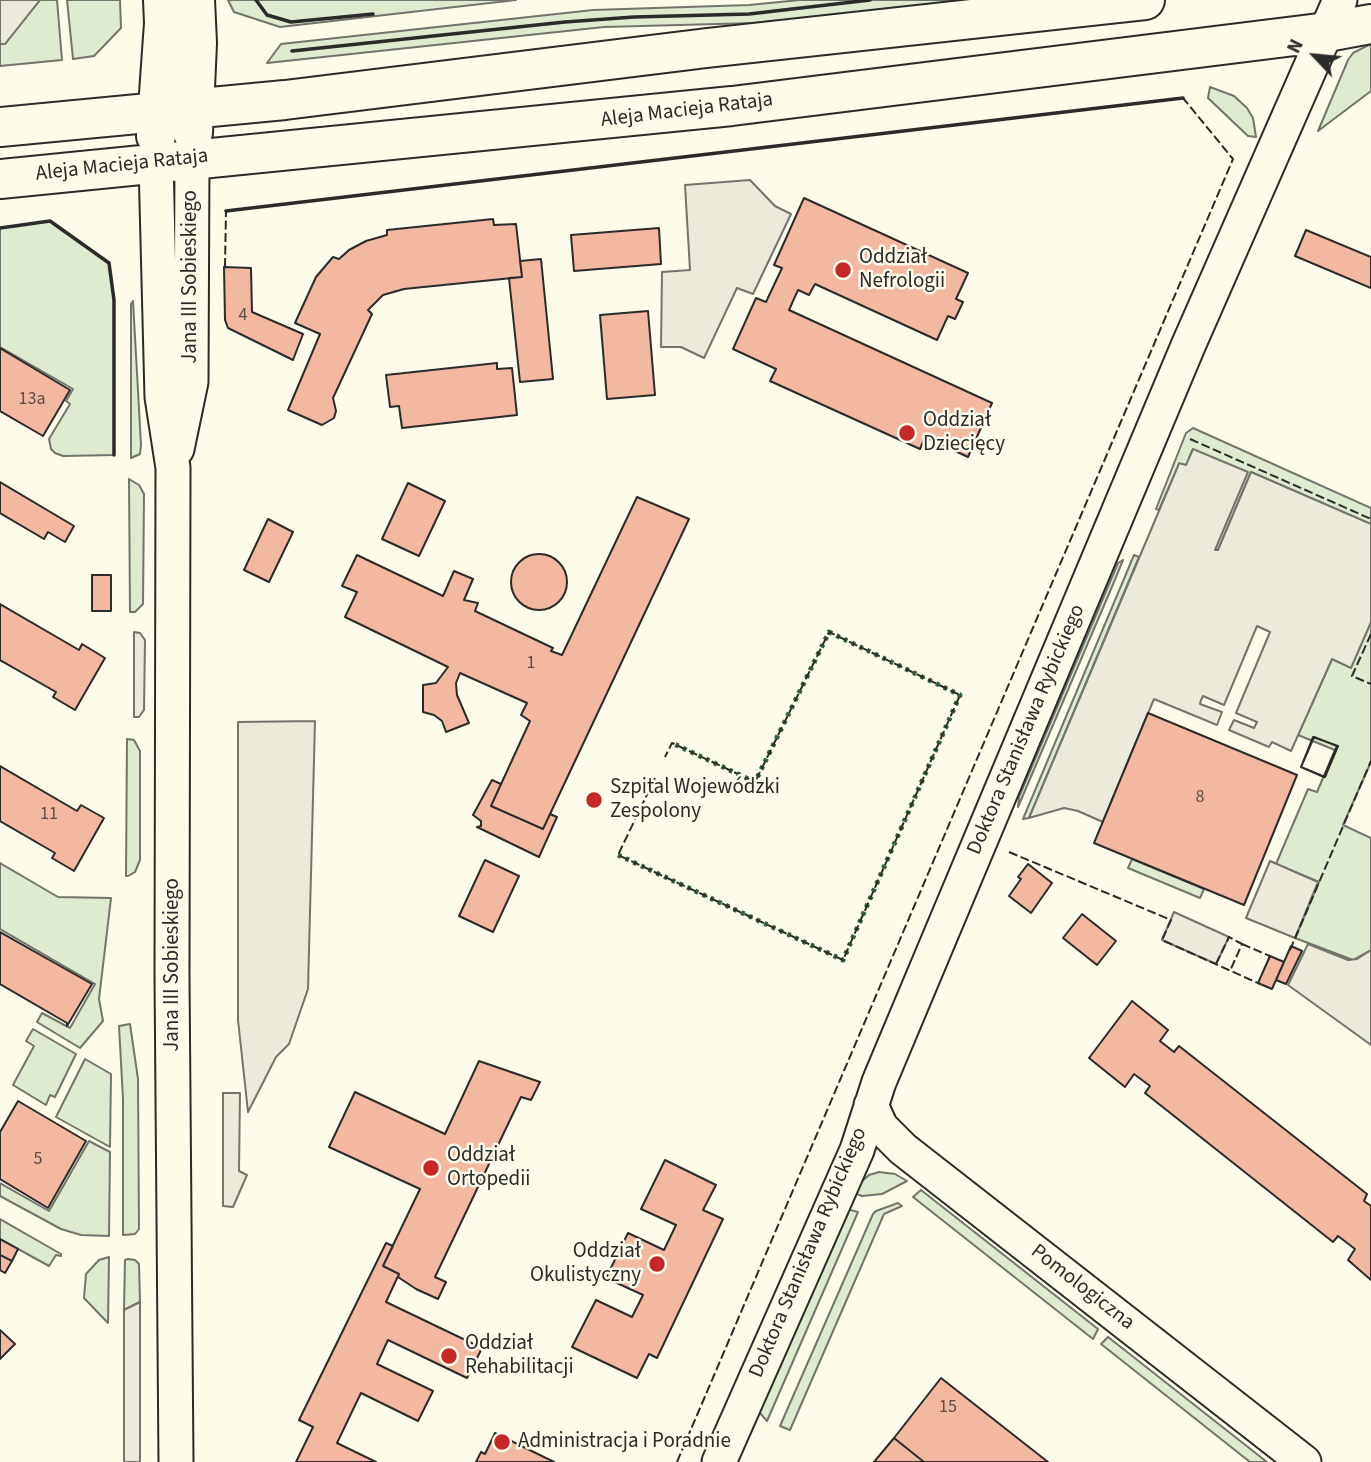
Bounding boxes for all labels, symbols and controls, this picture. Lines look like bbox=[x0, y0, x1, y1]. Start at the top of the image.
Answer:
north arrow bbox=[1280, 21, 1350, 91]
text: N bbox=[1281, 35, 1311, 58]
street label: Aleja Macieja Rataja bbox=[599, 88, 775, 134]
street label: Aleja Macieja Rataja bbox=[35, 144, 209, 188]
street label: Jana III Sobieskiego bbox=[178, 190, 204, 364]
place label: Oddział Nefrologii bbox=[859, 245, 945, 295]
marker: Oddział Nefrologii bbox=[833, 260, 853, 280]
house number: 4 bbox=[239, 305, 247, 327]
house number: 13a bbox=[19, 389, 45, 411]
place label: Oddział Dziecięcy bbox=[923, 408, 1005, 458]
marker: Oddział Dziecięcy bbox=[897, 423, 917, 443]
street label: Doktora Stanisława Rybickiego bbox=[963, 601, 1091, 859]
house number: 1 bbox=[527, 653, 535, 675]
place label: Szpital Wojewódzki Zespolony bbox=[610, 775, 780, 825]
house number: 8 bbox=[1196, 787, 1204, 809]
marker: Szpital Wojewódzki Zespolony bbox=[584, 790, 604, 810]
house number: 11 bbox=[40, 804, 58, 826]
street label: Jana III Sobieskiego bbox=[160, 878, 186, 1052]
street label: Doktora Stanisława Rybickiego bbox=[745, 1124, 873, 1382]
place label: Oddział Ortopedii bbox=[447, 1143, 530, 1193]
house number: 5 bbox=[34, 1149, 42, 1171]
marker: Oddział Ortopedii bbox=[421, 1158, 441, 1178]
place label: Oddział Okulistyczny bbox=[530, 1239, 641, 1289]
street label: Pomologiczna bbox=[1025, 1240, 1139, 1336]
marker: Oddział Okulistyczny bbox=[647, 1254, 667, 1274]
place label: Oddział Rehabilitacji bbox=[465, 1331, 574, 1381]
marker: Oddział Rehabilitacji bbox=[439, 1346, 459, 1366]
house number: 15 bbox=[939, 1397, 957, 1419]
place label: Administracja i Poradnie bbox=[518, 1429, 731, 1455]
marker: Administracja i Poradnie bbox=[492, 1432, 512, 1452]

